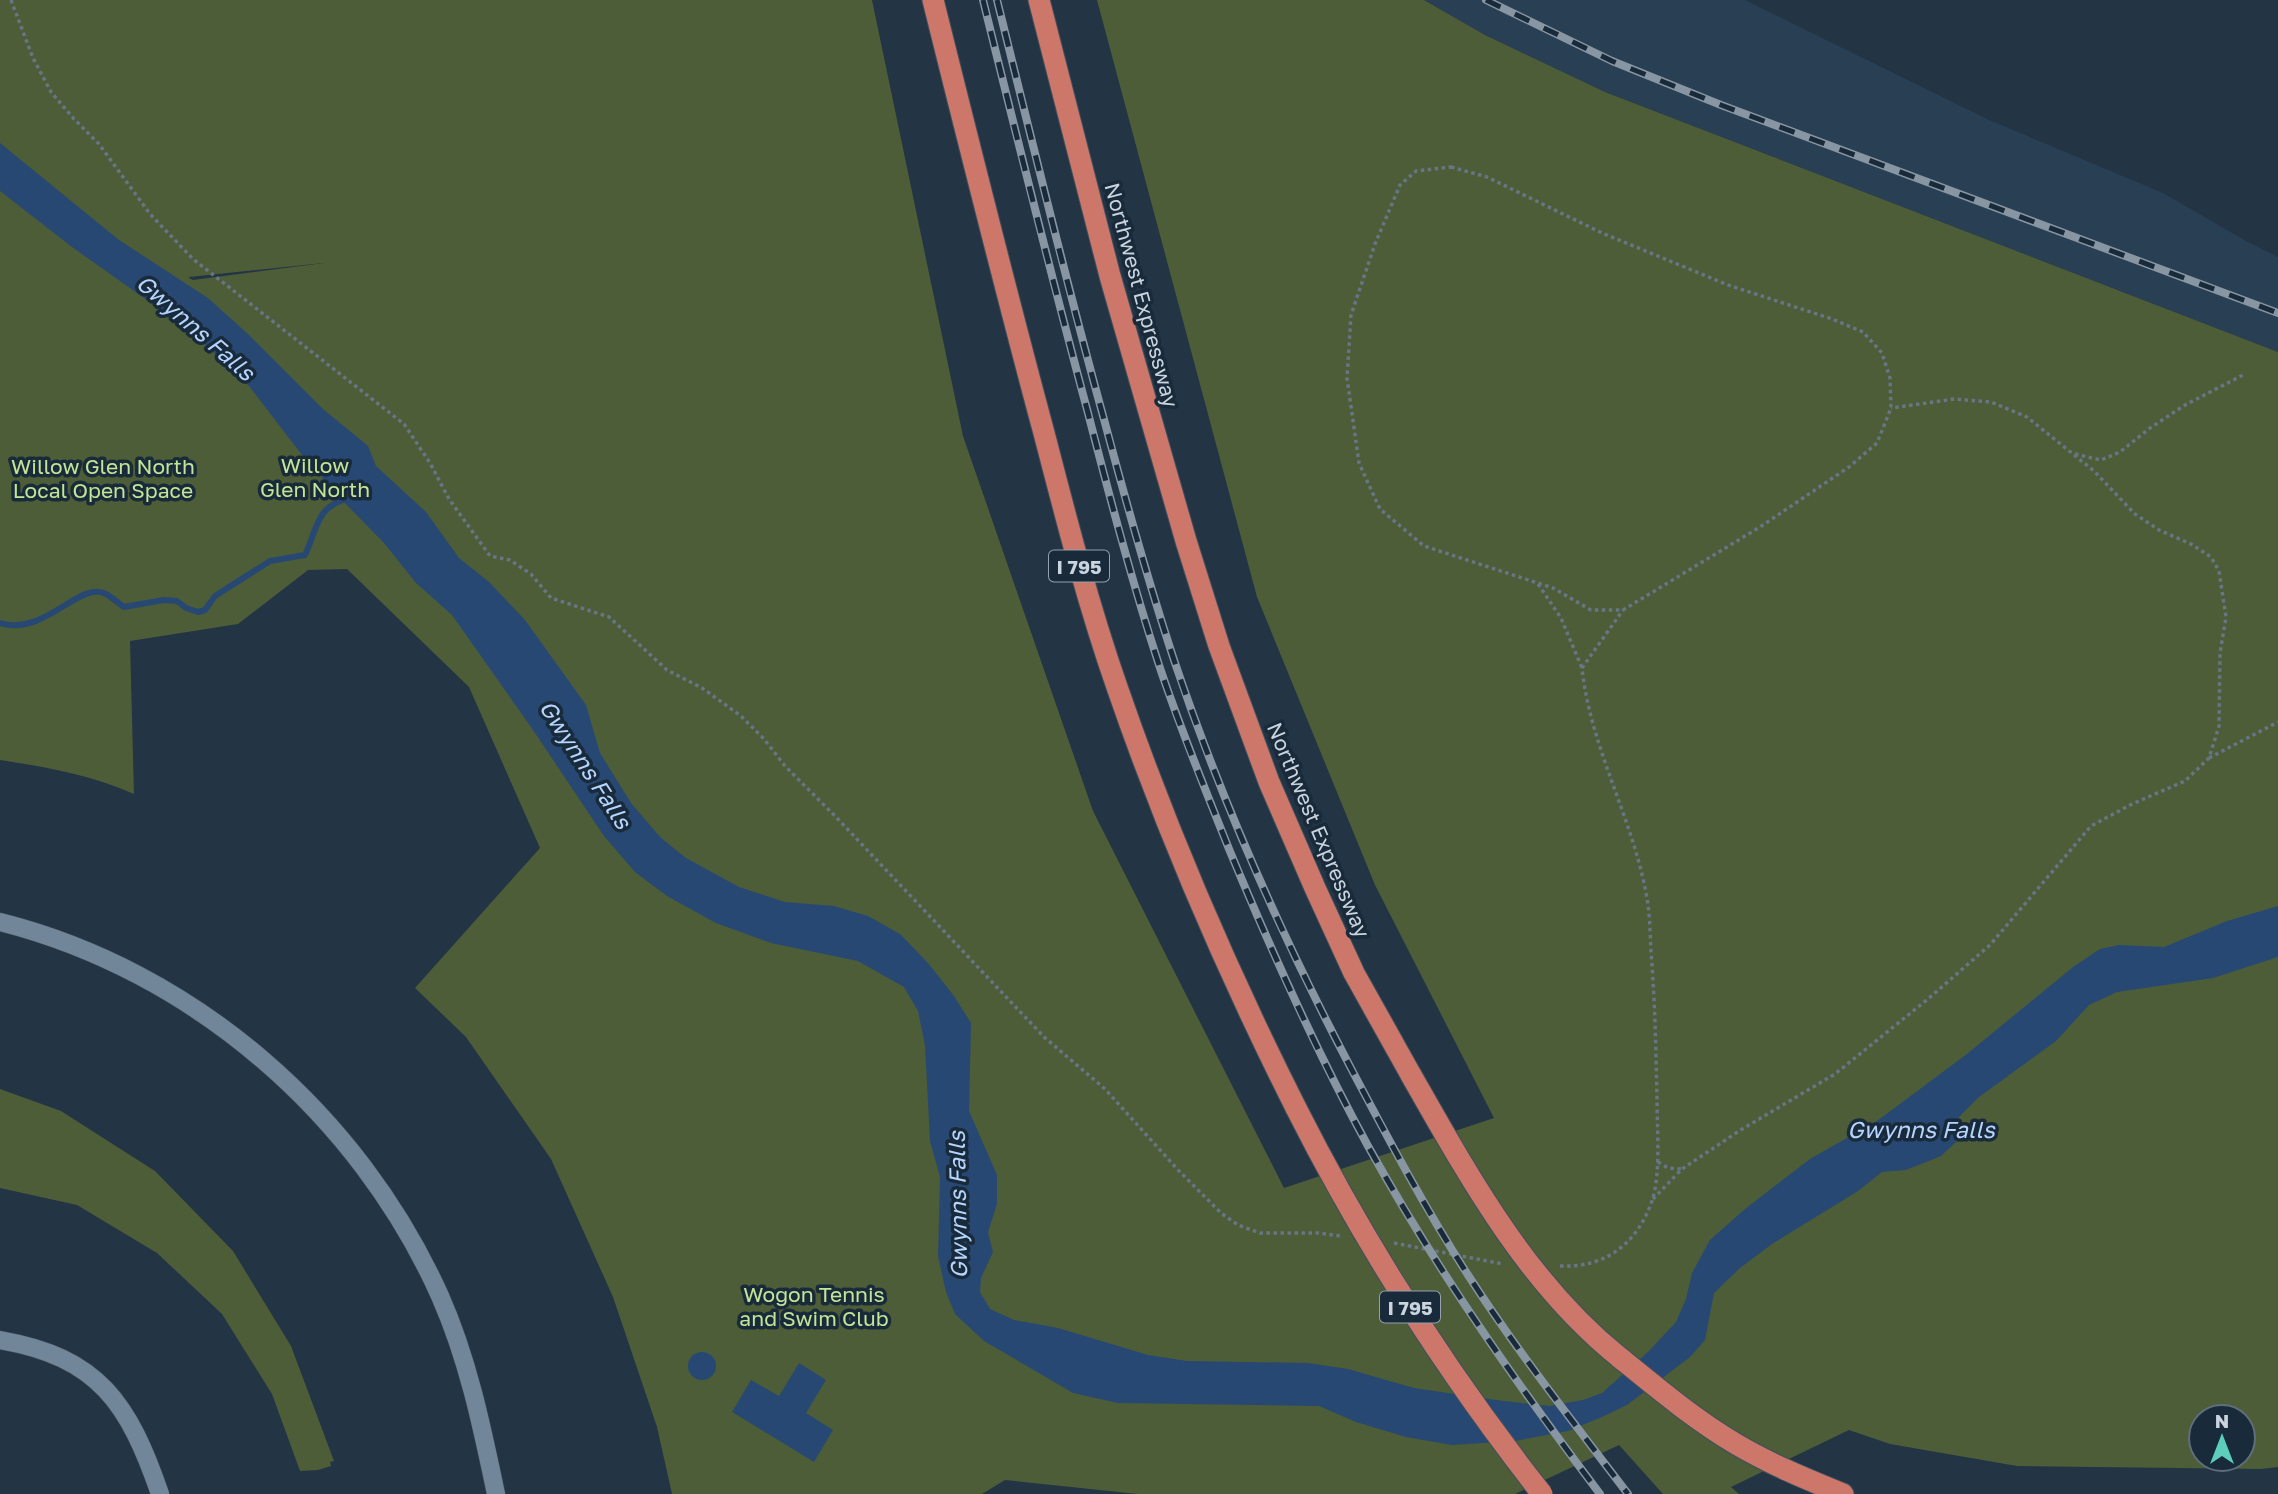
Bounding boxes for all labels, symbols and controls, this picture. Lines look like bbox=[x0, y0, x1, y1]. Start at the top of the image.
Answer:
street label: Northwest Expressway bbox=[1099, 180, 1185, 410]
water label: Gwynns Falls bbox=[131, 268, 261, 386]
park label: Willow Glen North bbox=[260, 452, 370, 502]
park label: Willow Glen North Local Open Space bbox=[11, 453, 195, 503]
road number: I 795 bbox=[1049, 551, 1109, 582]
water label: Gwynns Falls bbox=[534, 695, 638, 834]
street label: Northwest Expressway bbox=[1262, 718, 1376, 942]
water label: Gwynns Falls bbox=[1847, 1115, 1996, 1143]
water label: Gwynns Falls bbox=[942, 1130, 972, 1279]
park label: Wogon Tennis and Swim Club bbox=[739, 1281, 889, 1331]
road number: I 795 bbox=[1380, 1292, 1440, 1322]
north arrow bbox=[2187, 1403, 2257, 1473]
text: N bbox=[2215, 1409, 2229, 1432]

